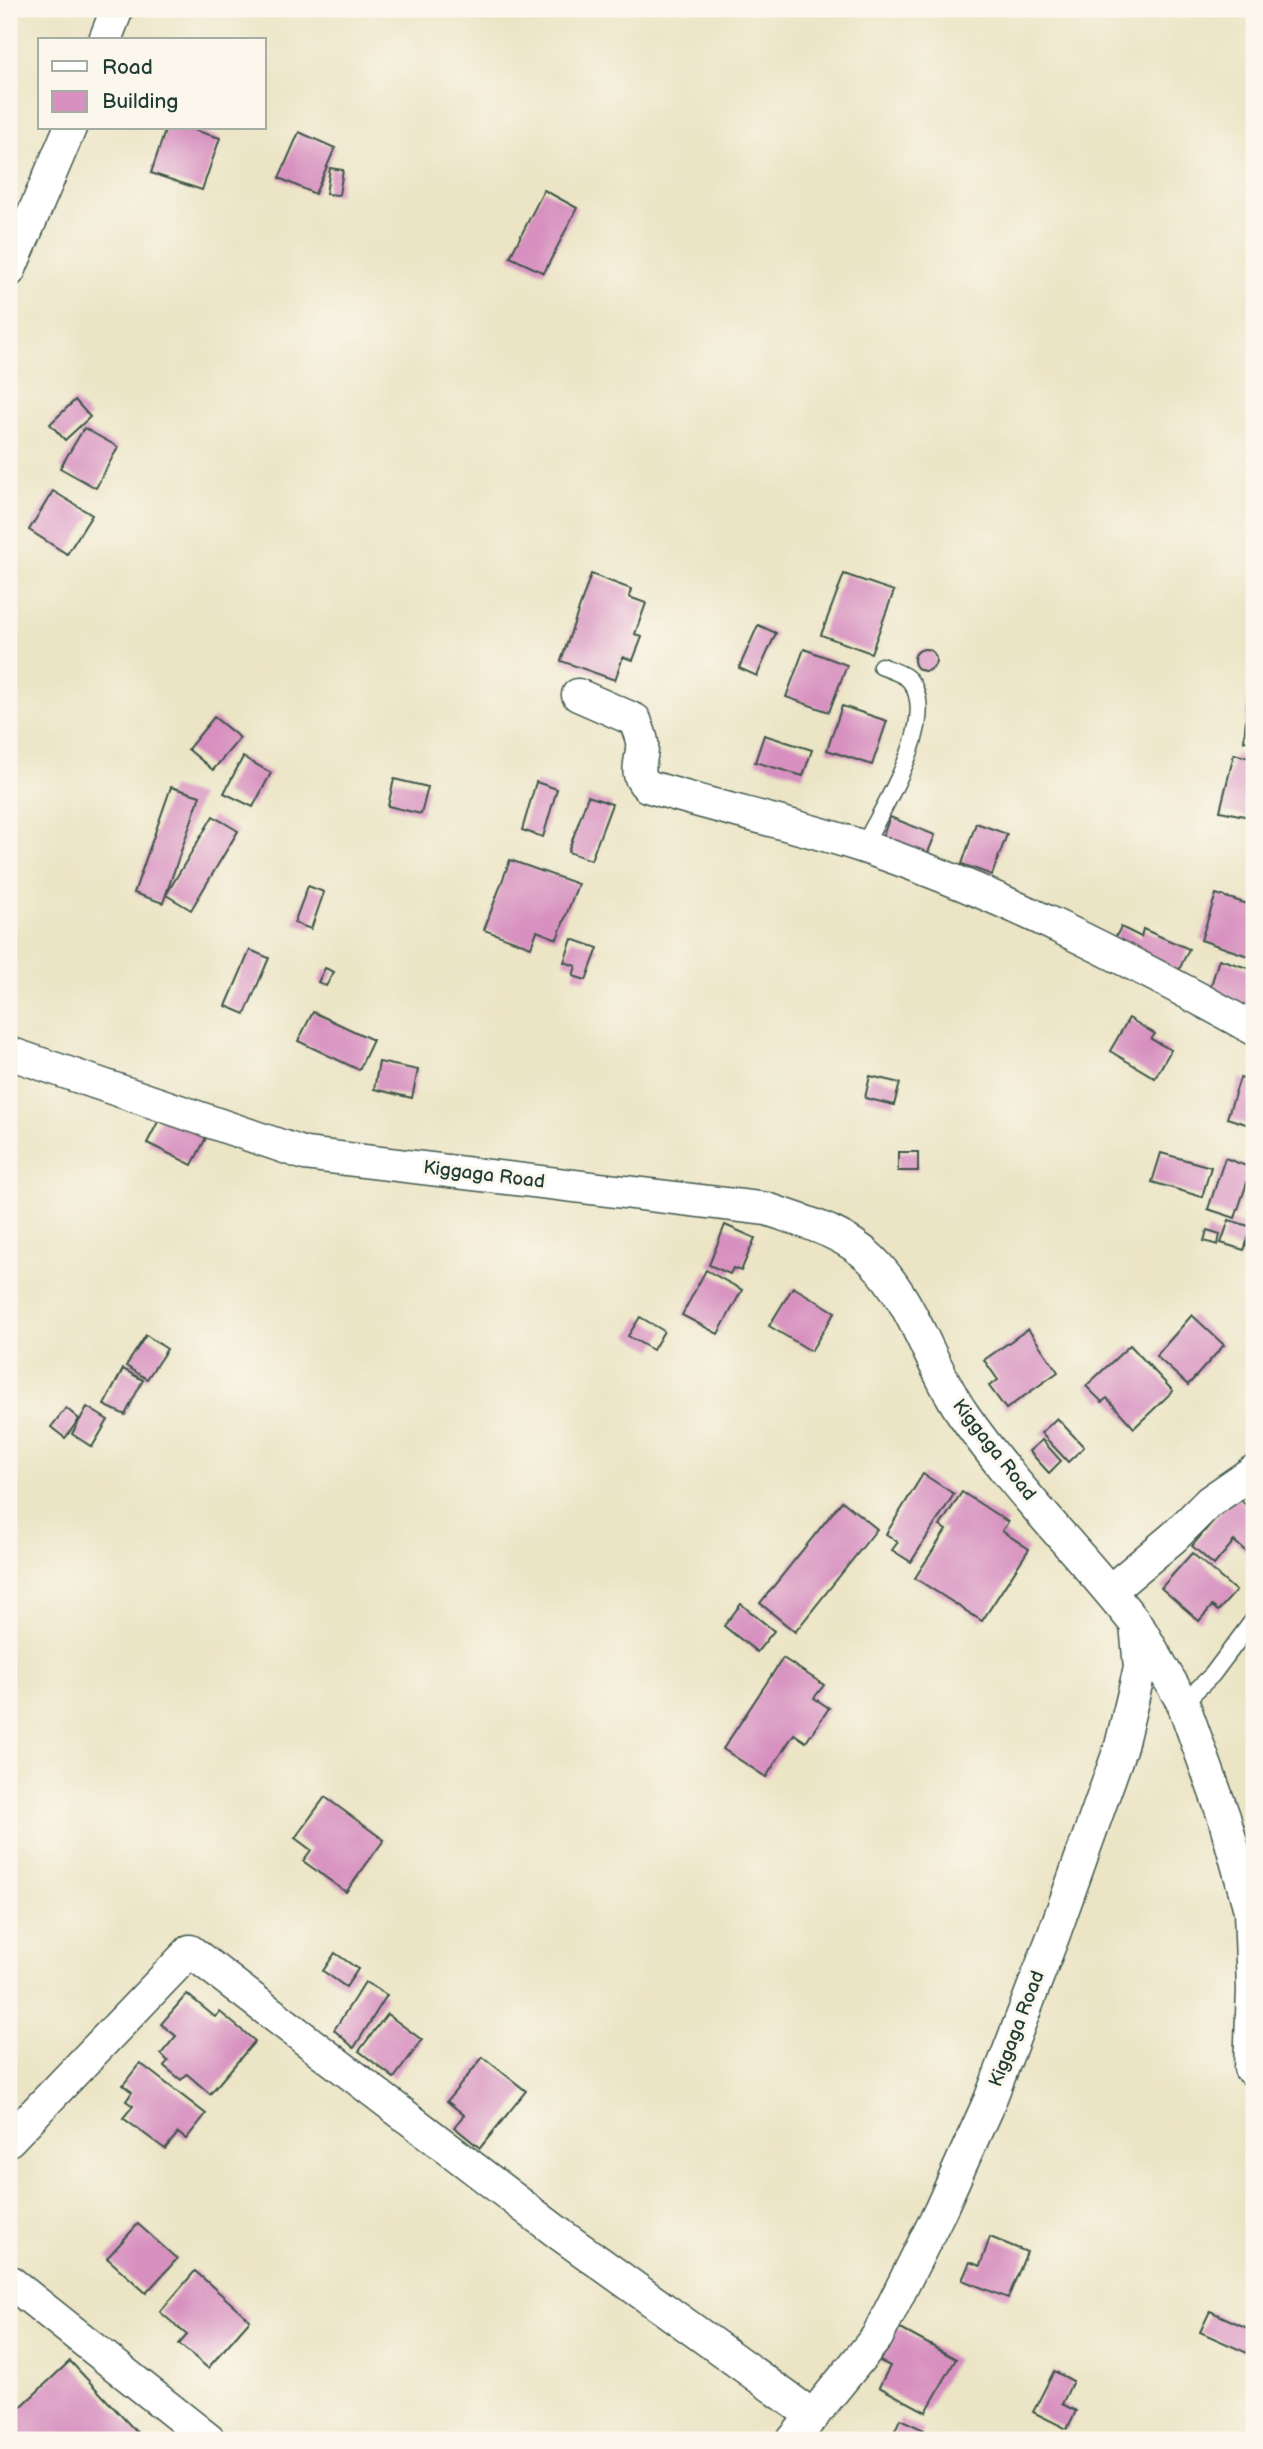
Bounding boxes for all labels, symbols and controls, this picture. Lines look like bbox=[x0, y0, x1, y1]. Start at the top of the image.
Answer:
legend bbox=[38, 38, 266, 130]
text: Road bbox=[102, 55, 153, 80]
text: Building bbox=[102, 89, 178, 114]
street label: Kiggaga Road bbox=[422, 1156, 546, 1194]
street label: Kiggaga Road bbox=[947, 1395, 1041, 1505]
street label: Kiggaga Road bbox=[984, 1968, 1050, 2090]

